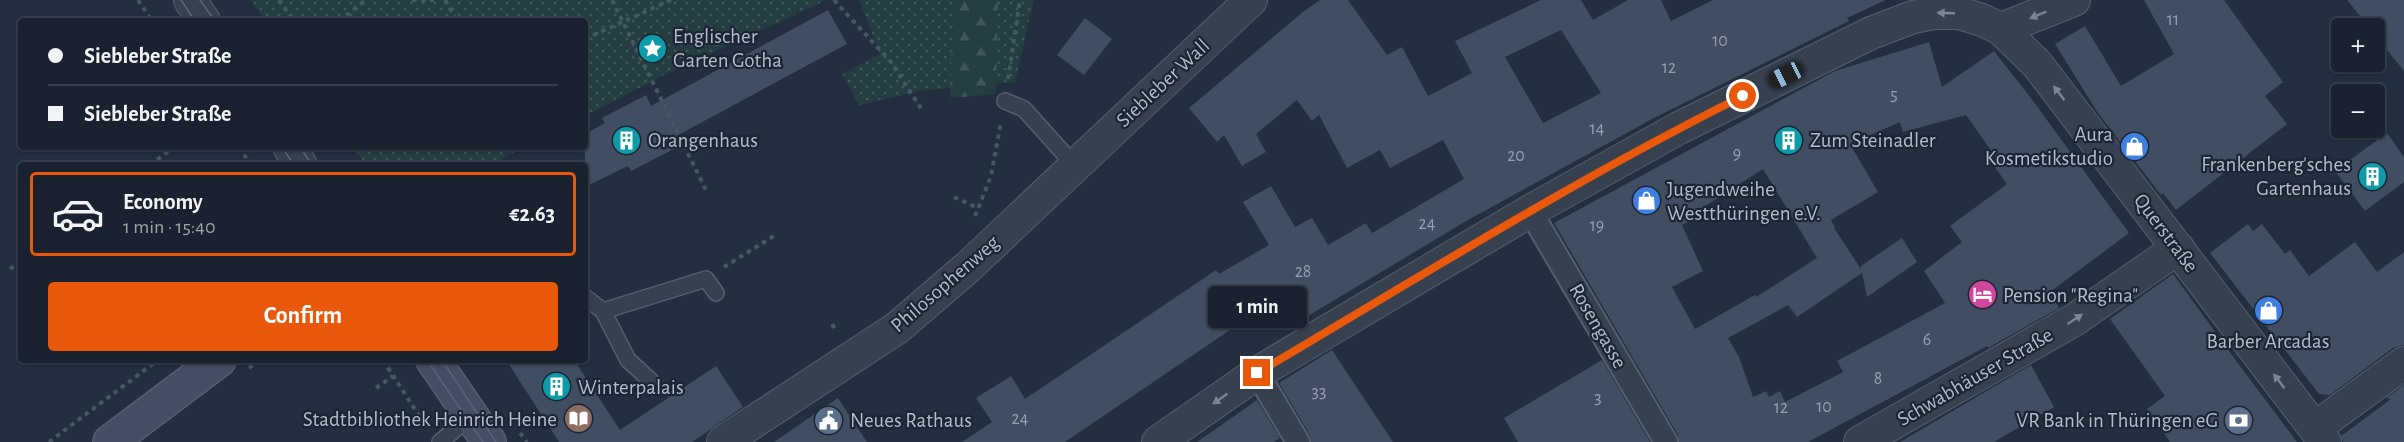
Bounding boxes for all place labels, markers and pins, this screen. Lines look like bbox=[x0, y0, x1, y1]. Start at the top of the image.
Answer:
place label: Englischer Garten Gotha bbox=[673, 26, 782, 71]
place icon: Englischer Garten Gotha bbox=[636, 32, 668, 64]
building icon: Orangenhaus bbox=[611, 124, 643, 156]
building icon: Zum Steinadler bbox=[1773, 124, 1805, 156]
place label: Aura Kosmetikstudio bbox=[1985, 124, 2113, 169]
place label: Orangenhaus bbox=[648, 130, 758, 151]
place label: Zum Steinadler bbox=[1810, 130, 1936, 151]
shop icon: Aura Kosmetikstudio bbox=[2118, 130, 2150, 162]
place label: Frankenberg'sches Gartenhaus bbox=[2201, 154, 2351, 199]
building icon: Frankenberg'sches Gartenhaus bbox=[2356, 160, 2388, 192]
place label: Jugendweihe Westthüringen e.V. bbox=[1667, 179, 1821, 224]
shop icon: Jugendweihe Westthüringen e.V. bbox=[1630, 185, 1662, 217]
hotel icon: Pension "Regina" bbox=[1966, 279, 1998, 311]
place label: Pension "Regina" bbox=[2003, 285, 2138, 306]
shop icon: Barber Arcadas bbox=[2252, 294, 2284, 326]
place label: Barber Arcadas bbox=[2207, 331, 2329, 352]
building icon: Winterpalais bbox=[541, 371, 573, 403]
place label: Winterpalais bbox=[578, 377, 684, 398]
library icon: Stadtbibliothek Heinrich Heine bbox=[562, 403, 594, 435]
public building icon: Neues Rathaus bbox=[813, 404, 845, 436]
bank icon: VR Bank in Thüringen eG bbox=[2223, 404, 2255, 436]
place label: Stadtbibliothek Heinrich Heine bbox=[303, 409, 557, 430]
place label: Neues Rathaus bbox=[850, 410, 972, 431]
place label: VR Bank in Thüringen eG bbox=[2016, 410, 2218, 431]

